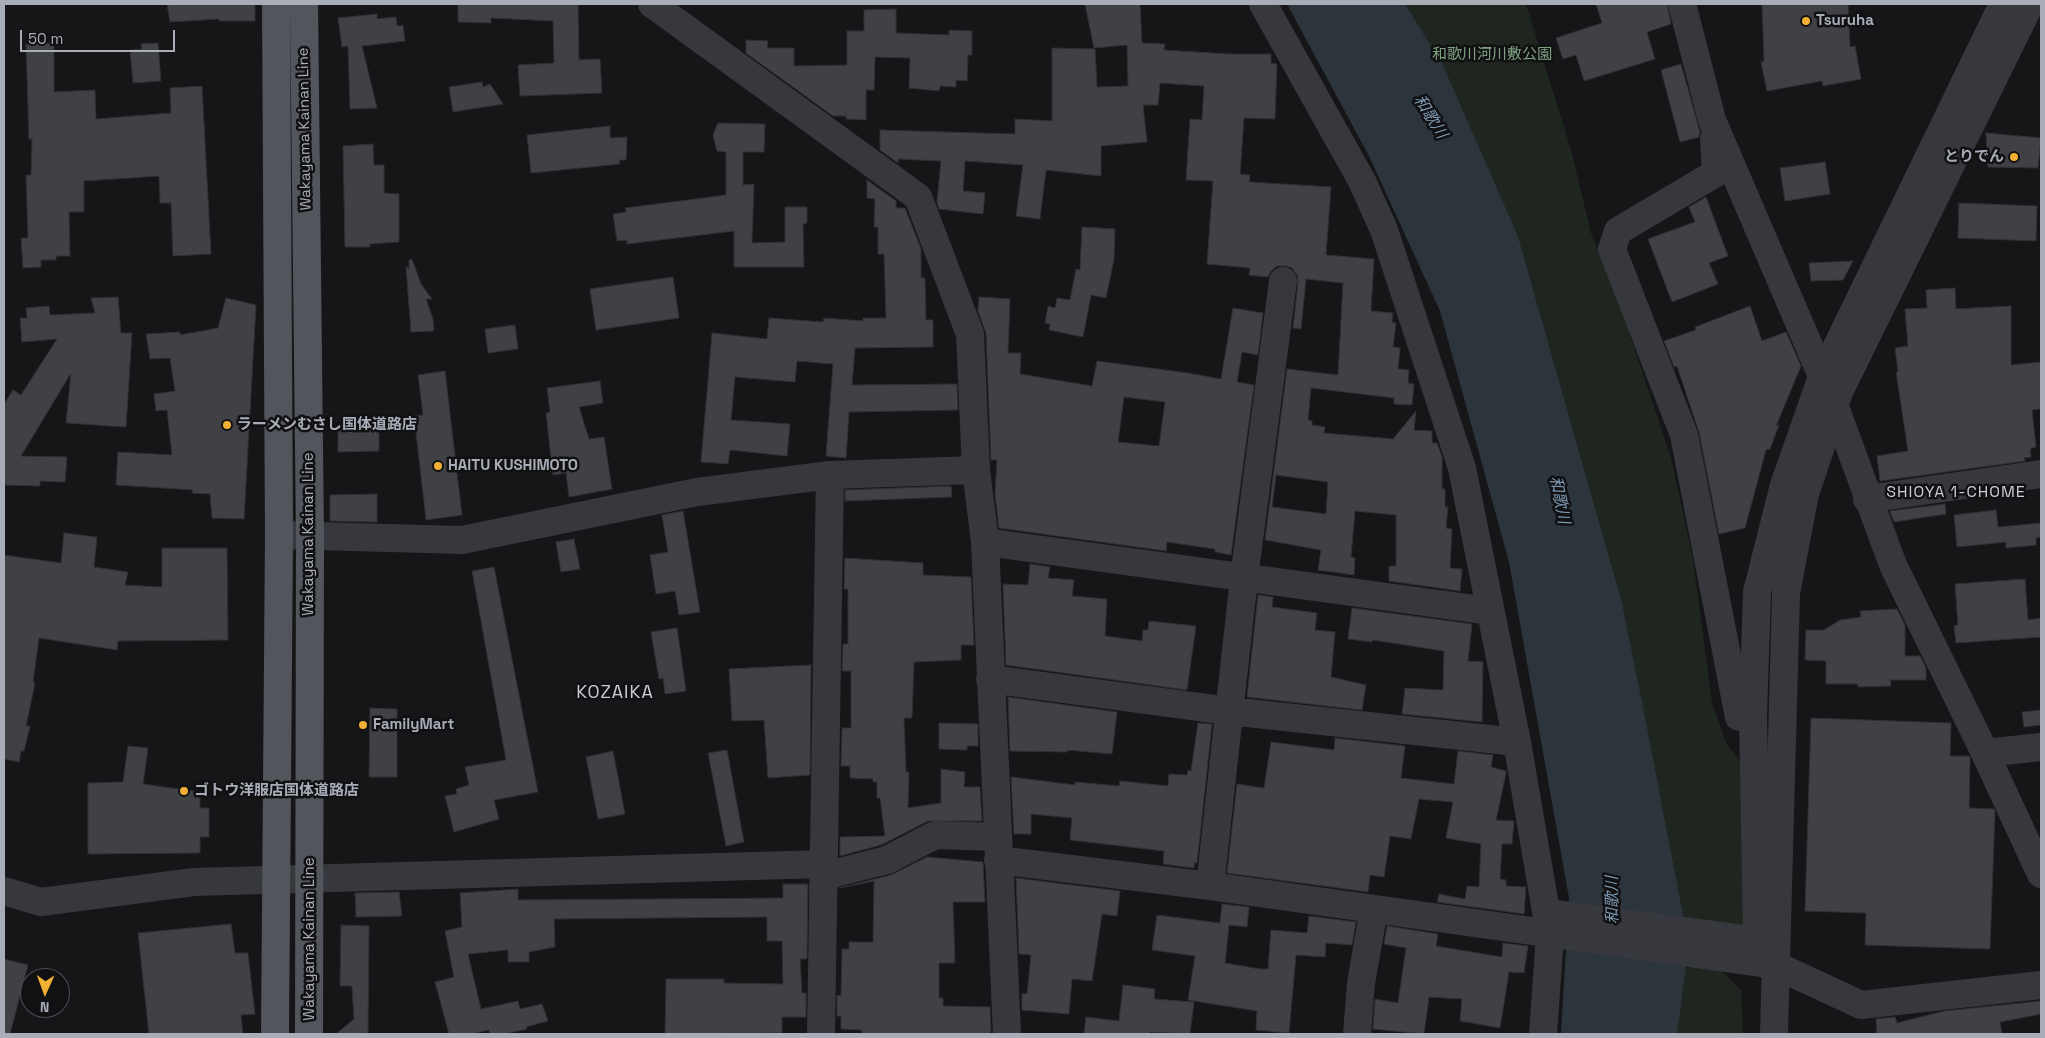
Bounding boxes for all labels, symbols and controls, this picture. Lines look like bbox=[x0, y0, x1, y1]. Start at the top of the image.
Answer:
place label: Tsuruha bbox=[1816, 12, 1874, 30]
marker: Tsuruha bbox=[1800, 15, 1812, 27]
scale bar bbox=[22, 20, 178, 52]
text: 50 m bbox=[28, 29, 63, 48]
park label: 和歌川河川敷公園 bbox=[1432, 46, 1552, 64]
street label: Wakayama Kainan Line bbox=[295, 47, 315, 211]
water label: 和歌川 bbox=[1409, 92, 1451, 142]
place label: とりでん bbox=[1944, 148, 2004, 166]
marker: とりでん bbox=[2008, 151, 2020, 163]
place label: ラーメンむさし国体道路店 bbox=[237, 416, 417, 434]
marker: ラーメンむさし国体道路店 bbox=[221, 419, 233, 431]
street label: Wakayama Kainan Line bbox=[300, 452, 318, 616]
place label: HAITU KUSHIMOTO bbox=[448, 457, 578, 475]
marker: HAITU KUSHIMOTO bbox=[432, 460, 444, 472]
water label: 和歌川 bbox=[1545, 475, 1573, 525]
district label: SHIOYA 1-CHOME bbox=[1885, 483, 2027, 503]
district label: KOZAIKA bbox=[575, 682, 655, 704]
place label: FamilyMart bbox=[373, 716, 454, 734]
marker: FamilyMart bbox=[357, 719, 369, 731]
place label: ゴトウ洋服店国体道路店 bbox=[194, 782, 359, 800]
marker: ゴトウ洋服店国体道路店 bbox=[178, 785, 190, 797]
street label: Wakayama Kainan Line bbox=[301, 857, 319, 1021]
water label: 和歌川 bbox=[1603, 876, 1623, 924]
north arrow bbox=[20, 968, 70, 1018]
text: N bbox=[40, 998, 50, 1016]

